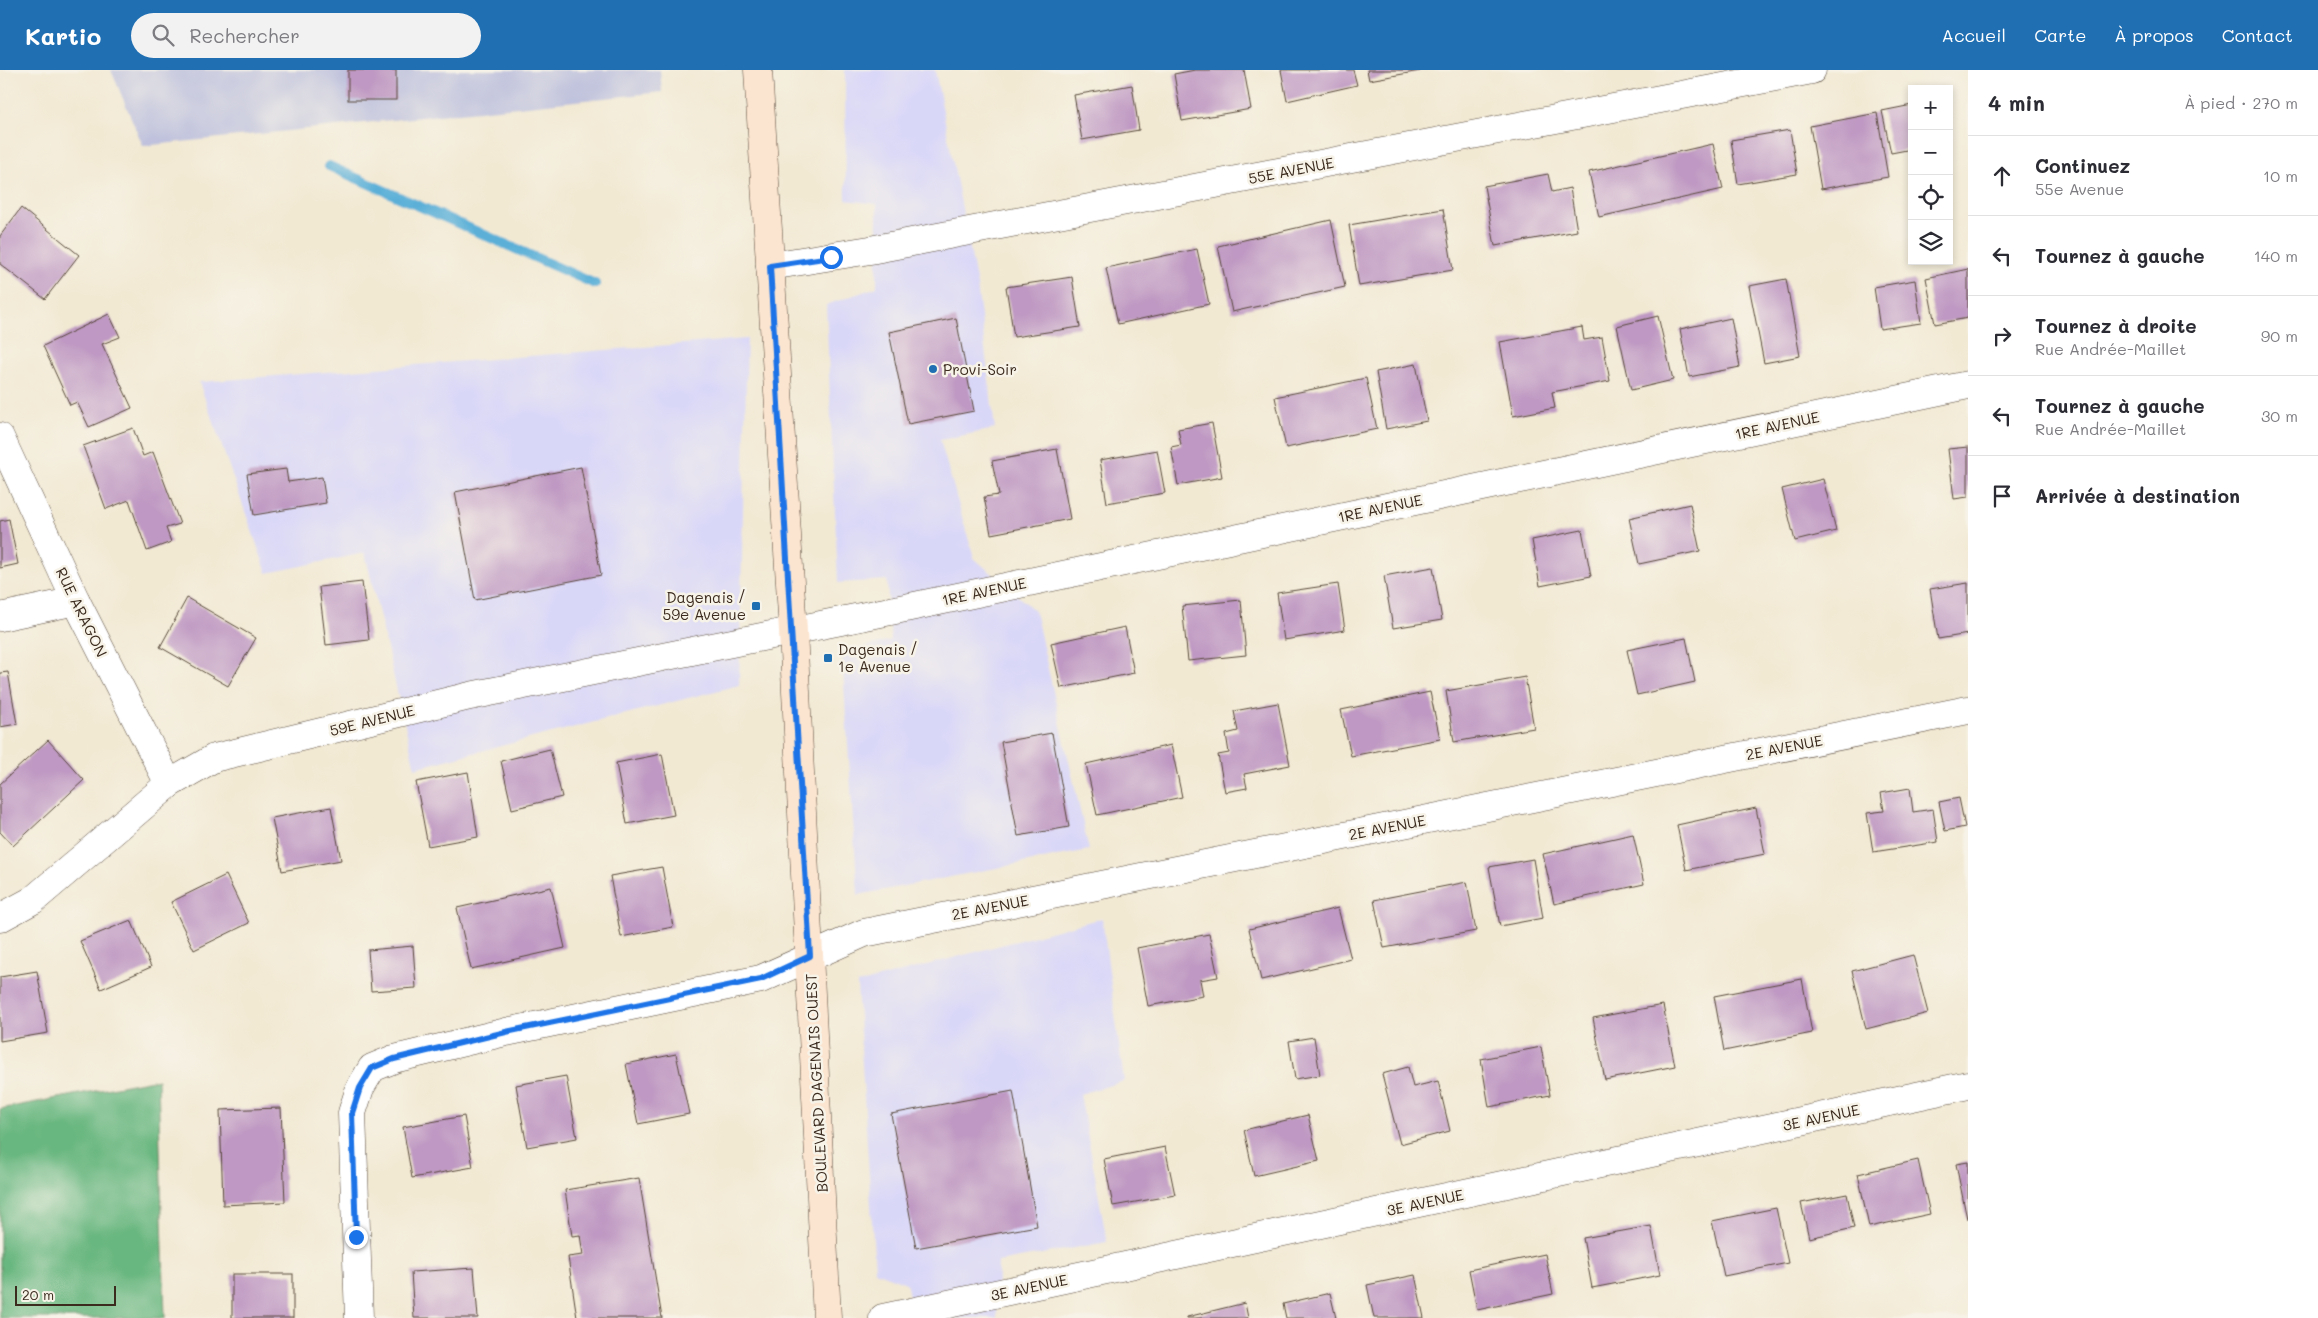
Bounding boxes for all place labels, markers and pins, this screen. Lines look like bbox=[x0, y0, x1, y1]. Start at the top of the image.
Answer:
place label: Provi-Soir bbox=[943, 359, 1017, 379]
marker: Provi-Soir bbox=[927, 363, 939, 375]
place label: Dagenais / 59e Avenue bbox=[662, 587, 746, 624]
marker: Dagenais / 59e Avenue bbox=[750, 600, 762, 612]
place label: Dagenais / 1e Avenue bbox=[838, 639, 918, 676]
marker: Dagenais / 1e Avenue bbox=[822, 652, 834, 664]

